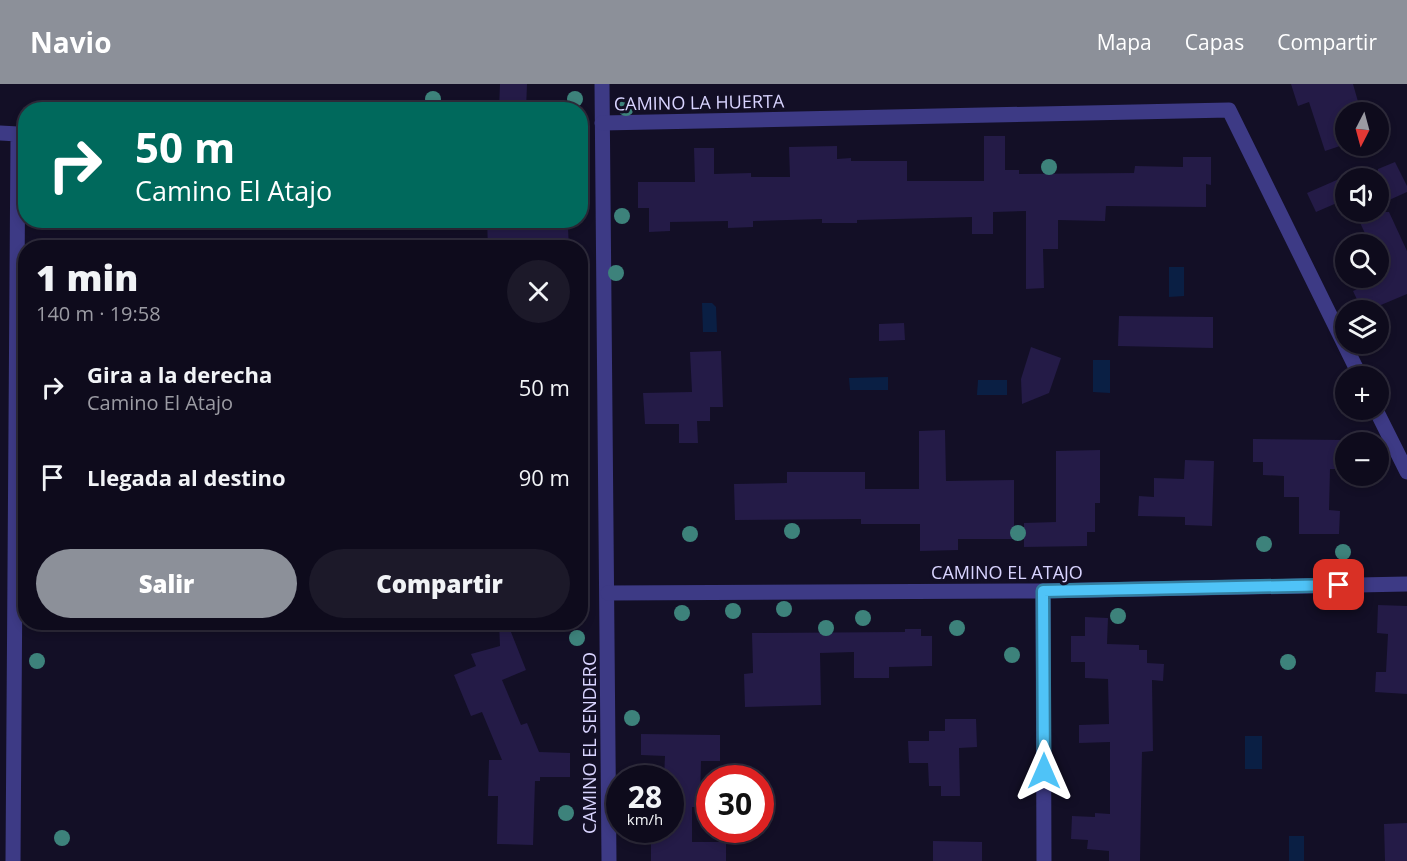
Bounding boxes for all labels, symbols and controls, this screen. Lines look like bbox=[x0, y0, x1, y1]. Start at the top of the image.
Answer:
text: Navio bbox=[30, 23, 111, 61]
text: Mapa bbox=[1097, 28, 1152, 56]
text: Capas bbox=[1185, 28, 1244, 56]
text: Compartir bbox=[1277, 28, 1377, 56]
street label: CAMINO LA HUERTA bbox=[614, 89, 785, 115]
north arrow bbox=[1335, 102, 1389, 156]
map controls bbox=[1335, 102, 1389, 486]
text: 50 m bbox=[135, 118, 235, 175]
icon: right bbox=[36, 126, 114, 204]
button: sound bbox=[1335, 168, 1389, 222]
text: Camino El Atajo bbox=[135, 172, 332, 209]
button: search bbox=[1335, 234, 1389, 288]
text: 1 min bbox=[36, 253, 138, 302]
button: close bbox=[507, 260, 570, 323]
text: 140 m · 19:58 bbox=[36, 300, 161, 327]
button: layers bbox=[1335, 300, 1389, 354]
text: Gira a la derecha bbox=[87, 359, 272, 389]
button: + bbox=[1335, 366, 1389, 420]
icon: right bbox=[36, 371, 69, 404]
text: 50 m bbox=[519, 372, 570, 402]
text: Camino El Atajo bbox=[87, 389, 233, 416]
button: − bbox=[1335, 432, 1389, 486]
icon: arrive bbox=[36, 461, 69, 494]
text: Llegada al destino bbox=[87, 462, 286, 492]
text: 90 m bbox=[519, 462, 570, 492]
button: Salir bbox=[36, 549, 297, 618]
button: Compartir bbox=[309, 549, 570, 618]
pin bbox=[1313, 559, 1364, 610]
street label: CAMINO EL ATAJO bbox=[931, 560, 1083, 584]
icon: arrive bbox=[1322, 568, 1355, 601]
street label: CAMINO EL SENDERO bbox=[577, 652, 601, 834]
position arrow bbox=[1012, 739, 1076, 803]
speed limit sign: 30 bbox=[696, 765, 774, 843]
text: 28 bbox=[628, 776, 662, 817]
text: km/h bbox=[627, 809, 663, 829]

